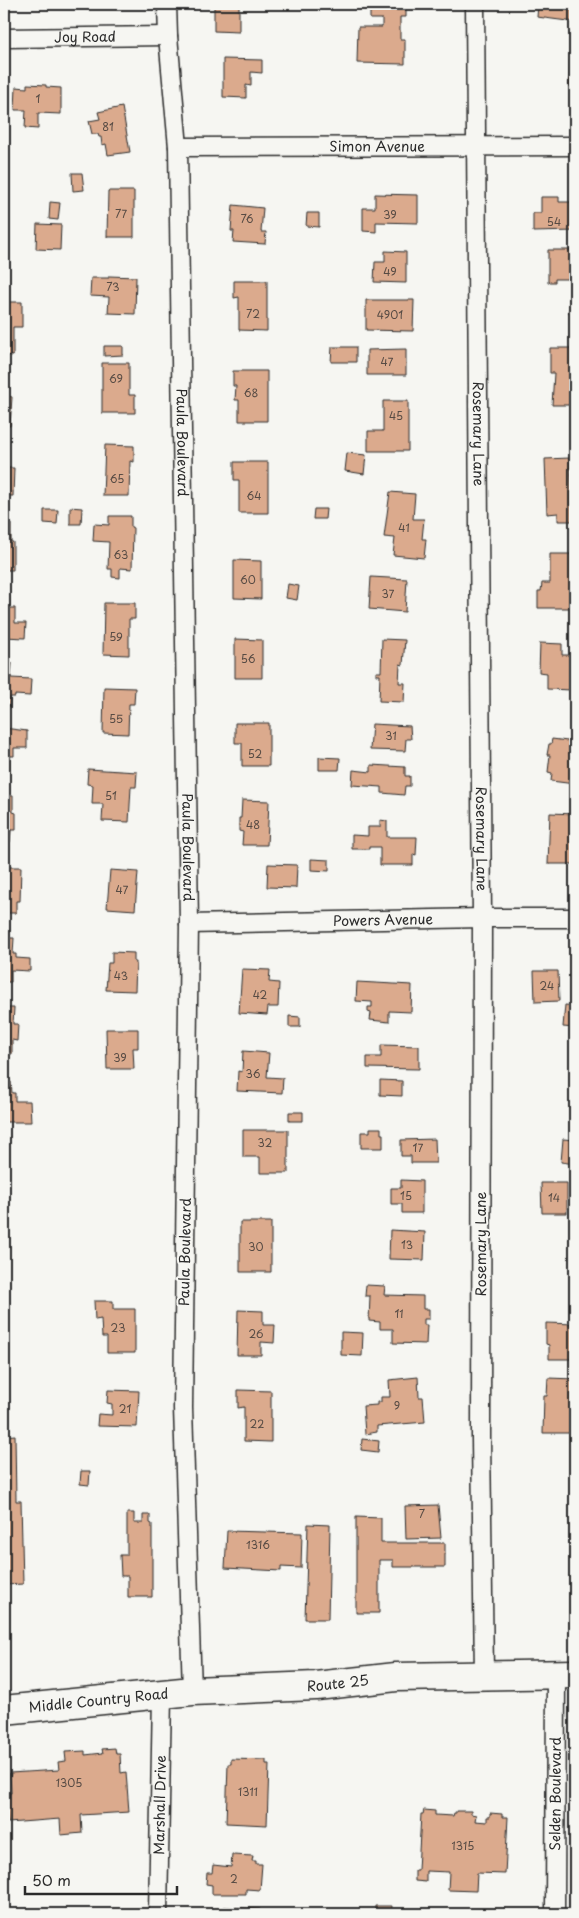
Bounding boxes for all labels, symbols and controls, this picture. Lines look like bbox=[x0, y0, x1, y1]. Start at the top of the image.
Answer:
street label: Joy Road bbox=[54, 26, 116, 47]
house number: 1 bbox=[36, 90, 41, 107]
house number: 81 bbox=[102, 118, 114, 135]
street label: Simon Avenue bbox=[329, 135, 425, 157]
house number: 77 bbox=[115, 205, 127, 222]
house number: 39 bbox=[383, 206, 397, 223]
house number: 76 bbox=[240, 210, 254, 227]
house number: 54 bbox=[547, 213, 561, 230]
house number: 49 bbox=[383, 263, 397, 280]
house number: 73 bbox=[106, 278, 120, 295]
house number: 72 bbox=[246, 305, 260, 322]
house number: 4901 bbox=[377, 306, 403, 323]
house number: 47 bbox=[381, 353, 394, 370]
house number: 69 bbox=[109, 370, 123, 387]
street label: Rosemary Lane bbox=[468, 381, 490, 487]
house number: 68 bbox=[244, 384, 258, 401]
street label: Paula Boulevard bbox=[171, 388, 194, 497]
house number: 45 bbox=[389, 407, 403, 424]
house number: 65 bbox=[110, 470, 124, 487]
house number: 64 bbox=[247, 487, 261, 504]
house number: 41 bbox=[398, 519, 410, 536]
house number: 63 bbox=[114, 546, 128, 563]
house number: 60 bbox=[240, 571, 256, 588]
house number: 37 bbox=[382, 585, 395, 602]
house number: 59 bbox=[109, 628, 123, 645]
house number: 56 bbox=[241, 650, 256, 667]
house number: 55 bbox=[109, 710, 123, 727]
house number: 31 bbox=[385, 727, 397, 744]
house number: 52 bbox=[248, 745, 262, 762]
street label: Rosemary Lane bbox=[471, 786, 493, 892]
house number: 51 bbox=[105, 787, 117, 804]
street label: Paula Boulevard bbox=[177, 793, 200, 902]
house number: 48 bbox=[246, 816, 260, 833]
house number: 47 bbox=[116, 881, 129, 898]
street label: Powers Avenue bbox=[333, 908, 434, 931]
house number: 43 bbox=[114, 967, 128, 984]
house number: 24 bbox=[540, 977, 554, 994]
house number: 42 bbox=[253, 986, 268, 1003]
house number: 39 bbox=[113, 1049, 127, 1066]
house number: 36 bbox=[246, 1065, 261, 1082]
house number: 32 bbox=[258, 1134, 273, 1151]
house number: 17 bbox=[413, 1139, 424, 1156]
house number: 15 bbox=[400, 1187, 412, 1204]
house number: 14 bbox=[548, 1189, 560, 1206]
street label: Rosemary Lane bbox=[470, 1191, 491, 1296]
street label: Paula Boulevard bbox=[173, 1197, 196, 1306]
house number: 13 bbox=[401, 1236, 413, 1253]
house number: 30 bbox=[248, 1238, 264, 1255]
house number: 11 bbox=[394, 1305, 404, 1322]
house number: 23 bbox=[111, 1319, 125, 1336]
house number: 26 bbox=[248, 1325, 264, 1342]
house number: 9 bbox=[394, 1397, 400, 1414]
house number: 21 bbox=[119, 1400, 131, 1417]
house number: 22 bbox=[250, 1415, 264, 1432]
house number: 7 bbox=[419, 1505, 425, 1522]
house number: 1316 bbox=[246, 1536, 270, 1553]
street label: Route 25 bbox=[306, 1669, 370, 1696]
street label: Middle Country Road bbox=[28, 1682, 169, 1717]
street label: Selden Boulevard bbox=[544, 1737, 566, 1851]
street label: Marshall Drive bbox=[148, 1755, 171, 1855]
house number: 1305 bbox=[56, 1774, 82, 1791]
house number: 1311 bbox=[238, 1783, 258, 1800]
house number: 1315 bbox=[452, 1837, 474, 1854]
scale bar bbox=[25, 1863, 178, 1895]
text: 50 m bbox=[32, 1868, 71, 1891]
house number: 2 bbox=[230, 1870, 238, 1887]

